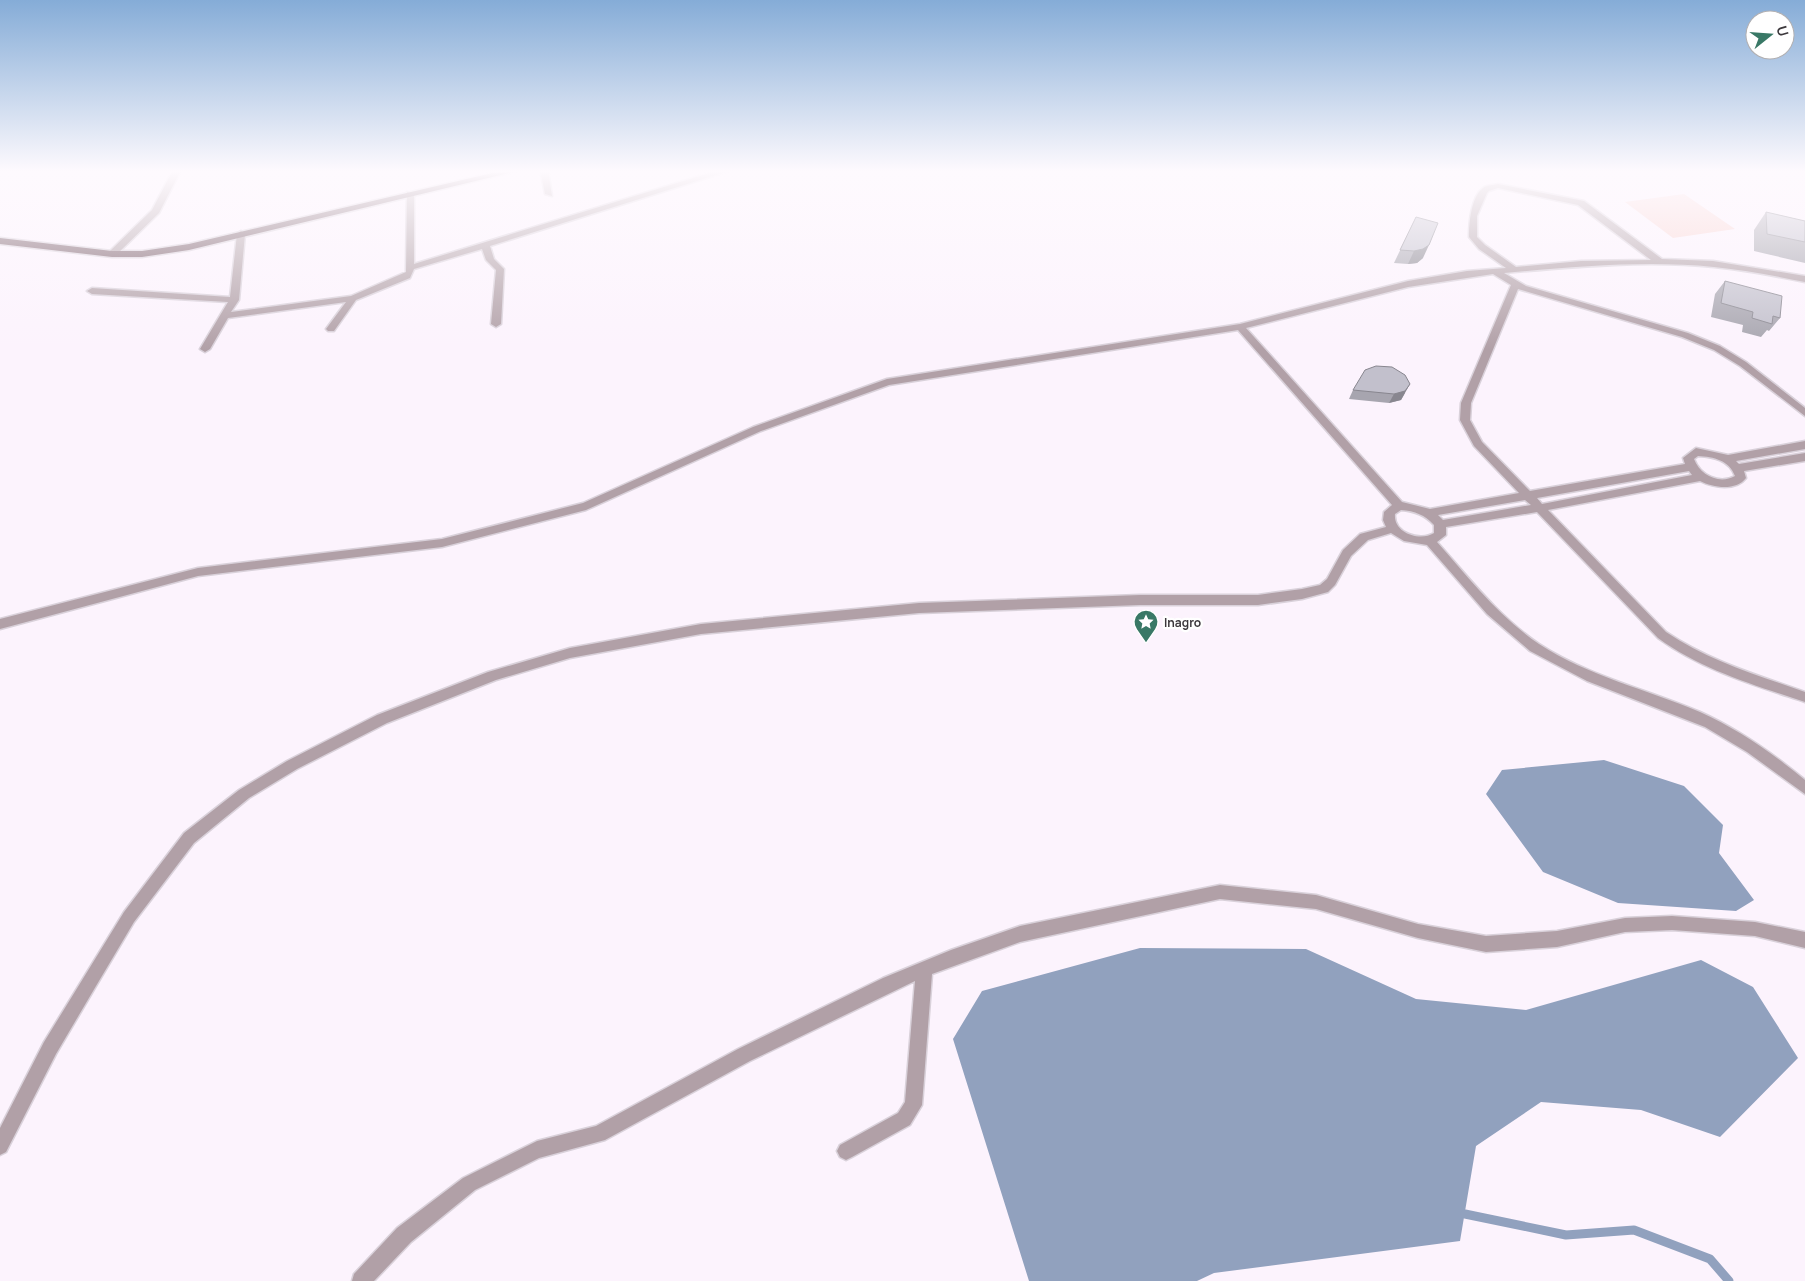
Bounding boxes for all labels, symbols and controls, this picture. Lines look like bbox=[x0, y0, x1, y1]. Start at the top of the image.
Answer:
north arrow bbox=[1745, 10, 1795, 60]
text: U bbox=[1772, 23, 1793, 39]
place icon: Inagro bbox=[1133, 609, 1159, 643]
place label: Inagro bbox=[1164, 614, 1201, 631]

